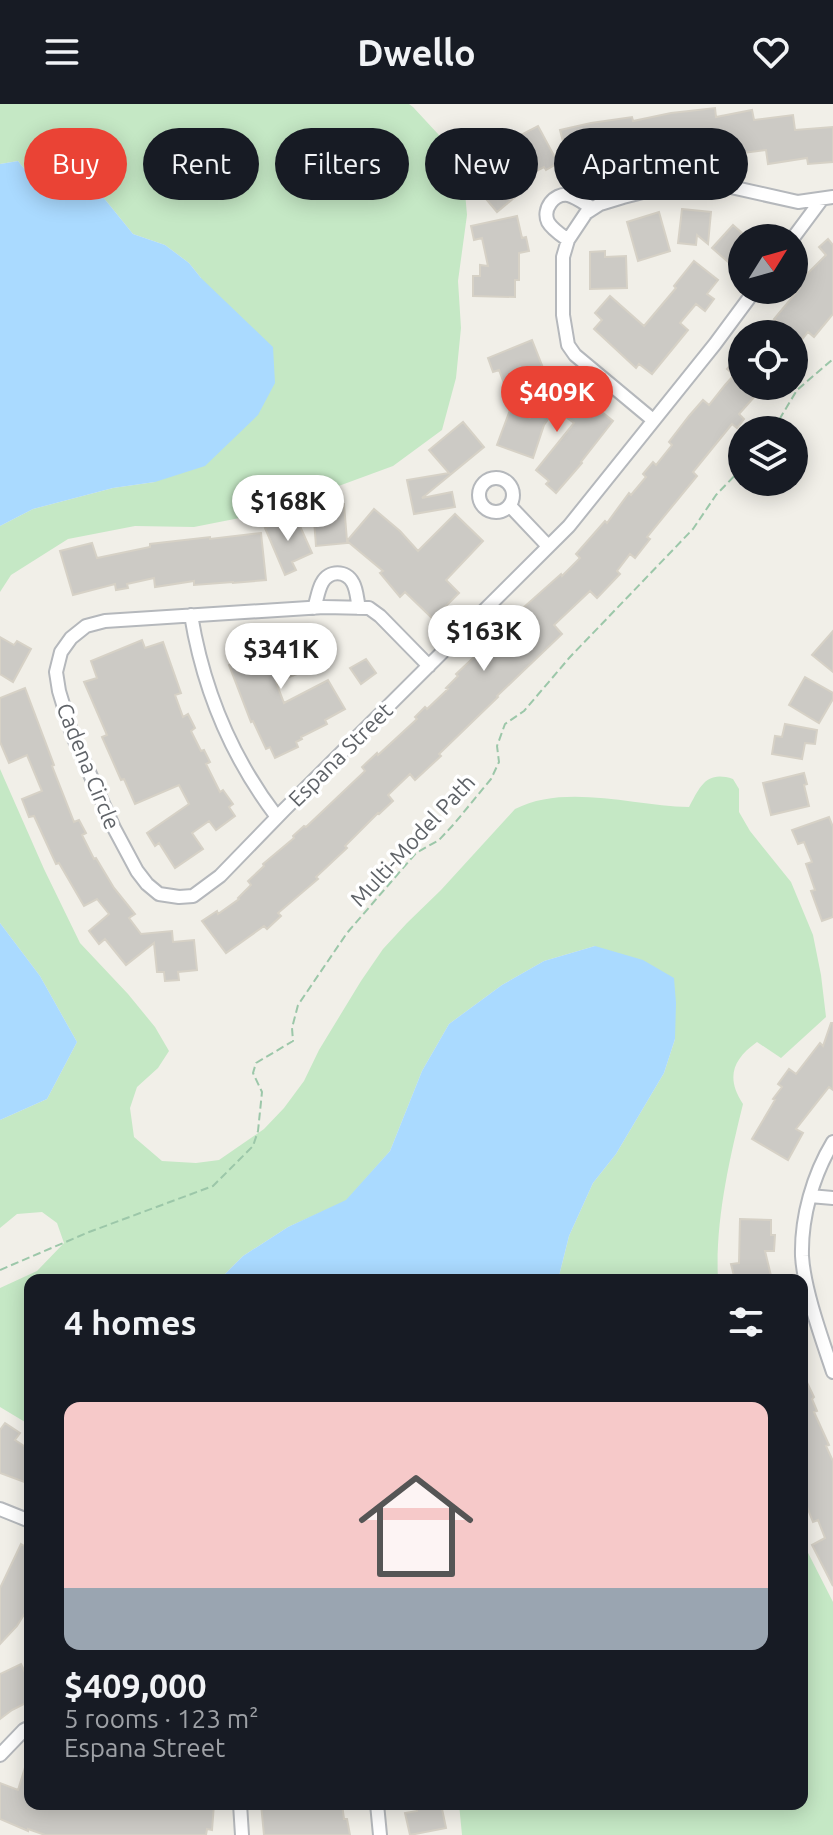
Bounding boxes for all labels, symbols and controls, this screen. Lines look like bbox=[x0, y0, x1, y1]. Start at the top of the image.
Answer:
icon: menu bbox=[40, 30, 84, 74]
icon: heart bbox=[749, 30, 793, 74]
text: Dwello bbox=[357, 32, 476, 73]
chip: Buy bbox=[24, 128, 127, 200]
chip: Rent bbox=[143, 128, 259, 200]
chip: Filters bbox=[275, 128, 409, 200]
chip: New bbox=[425, 128, 538, 200]
chip: Apartment bbox=[554, 128, 748, 200]
north arrow bbox=[728, 224, 808, 304]
map controls bbox=[728, 224, 808, 496]
button: locate bbox=[728, 320, 808, 400]
pin: $409K bbox=[501, 366, 613, 434]
text: $409K bbox=[519, 377, 595, 406]
button: layers bbox=[728, 416, 808, 496]
pin: $168K bbox=[232, 475, 344, 543]
text: $168K bbox=[250, 486, 326, 515]
pin: $163K bbox=[428, 605, 540, 673]
text: $163K bbox=[446, 616, 522, 645]
pin: $341K bbox=[225, 623, 337, 691]
text: $341K bbox=[243, 634, 319, 663]
street label: Espana Street bbox=[283, 697, 397, 811]
street label: Cadena Circle bbox=[52, 699, 126, 833]
street label: Multi-Model Path bbox=[345, 769, 479, 911]
icon: filters bbox=[724, 1300, 768, 1344]
text: 4 homes bbox=[64, 1303, 197, 1341]
icon: home bbox=[344, 1454, 488, 1598]
text: $409,000 bbox=[64, 1666, 207, 1704]
text: 5 rooms · 123 m² bbox=[64, 1704, 259, 1733]
text: Espana Street bbox=[64, 1733, 225, 1762]

